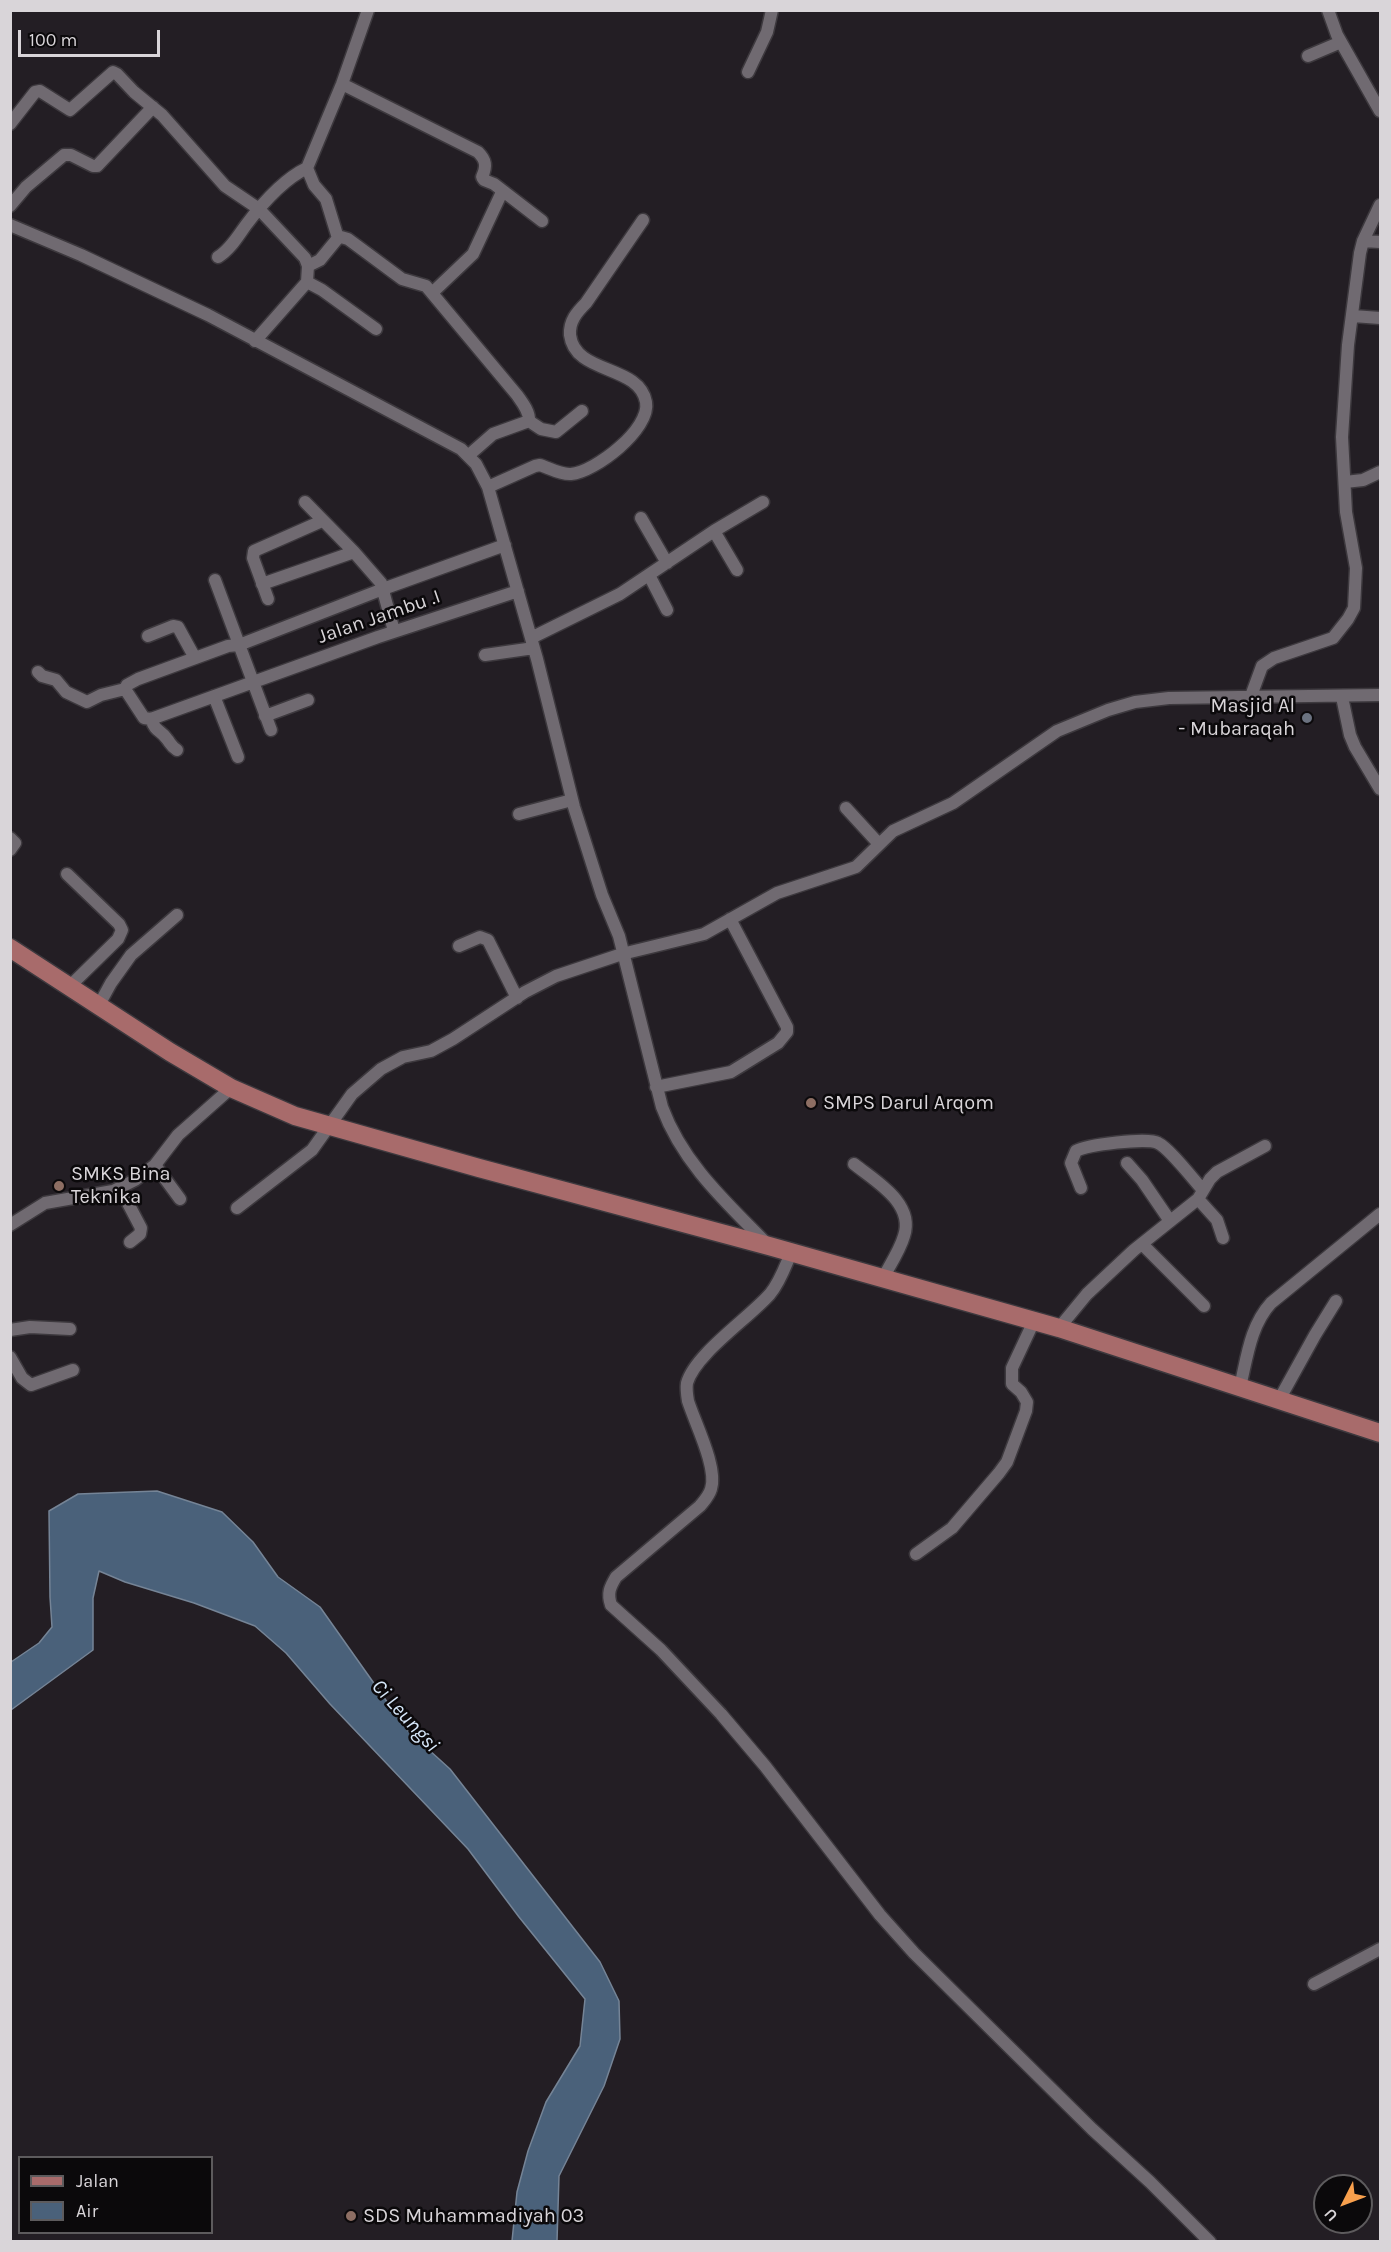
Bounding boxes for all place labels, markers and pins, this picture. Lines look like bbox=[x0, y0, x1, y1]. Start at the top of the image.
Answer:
place label: Masjid Al - Mubaraqah bbox=[1178, 694, 1295, 741]
marker: Masjid Al - Mubaraqah bbox=[1300, 711, 1314, 725]
place label: SMPS Darul Arqom bbox=[823, 1091, 994, 1115]
marker: SMPS Darul Arqom bbox=[804, 1096, 818, 1110]
place label: SMKS Bina Teknika bbox=[71, 1162, 170, 1209]
marker: SMKS Bina Teknika bbox=[52, 1179, 66, 1193]
place label: SDS Muhammadiyah 03 bbox=[363, 2204, 584, 2228]
marker: SDS Muhammadiyah 03 bbox=[344, 2209, 358, 2223]

